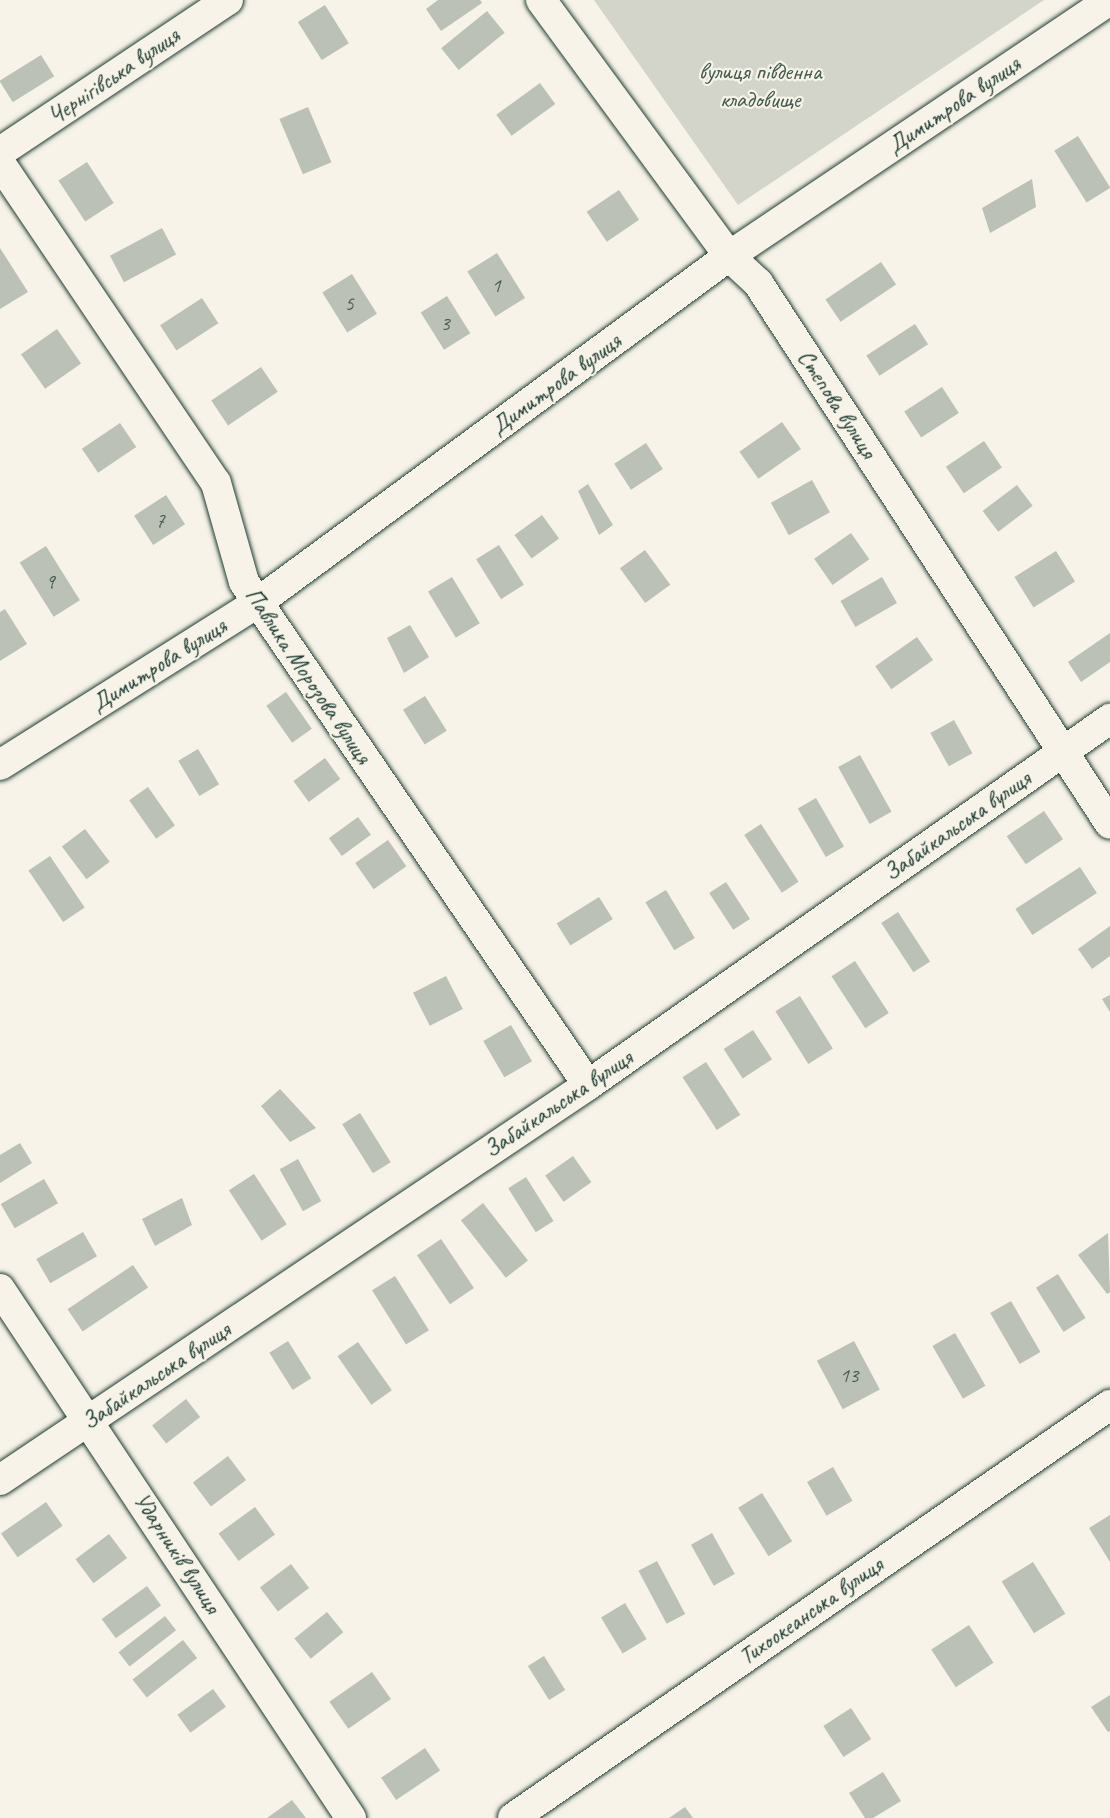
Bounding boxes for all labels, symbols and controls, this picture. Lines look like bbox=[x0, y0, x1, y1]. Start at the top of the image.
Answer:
street label: Чернігівська вулиця bbox=[42, 21, 186, 131]
street label: Димитрова вулиця bbox=[881, 50, 1027, 160]
park label: вулиця південна кладовище bbox=[699, 58, 821, 114]
house number: 1 bbox=[491, 272, 501, 298]
house number: 5 bbox=[344, 290, 354, 316]
house number: 3 bbox=[440, 310, 450, 336]
street label: Димитрова вулиця bbox=[485, 327, 627, 441]
street label: Степова вулиця bbox=[791, 344, 883, 464]
house number: 7 bbox=[155, 507, 165, 533]
house number: 9 bbox=[45, 568, 55, 594]
street label: Павлика Морозова вулиця bbox=[238, 582, 378, 770]
street label: Димитрова вулиця bbox=[85, 612, 233, 718]
street label: Забайкальська вулиця bbox=[877, 764, 1037, 888]
street label: Забайкальська вулиця bbox=[477, 1043, 639, 1165]
street label: Забайкальська вулиця bbox=[75, 1315, 237, 1437]
house number: 13 bbox=[840, 1362, 858, 1388]
street label: Ударників вулиця bbox=[127, 1487, 227, 1619]
street label: Тихоокеанська вулиця bbox=[733, 1551, 889, 1671]

